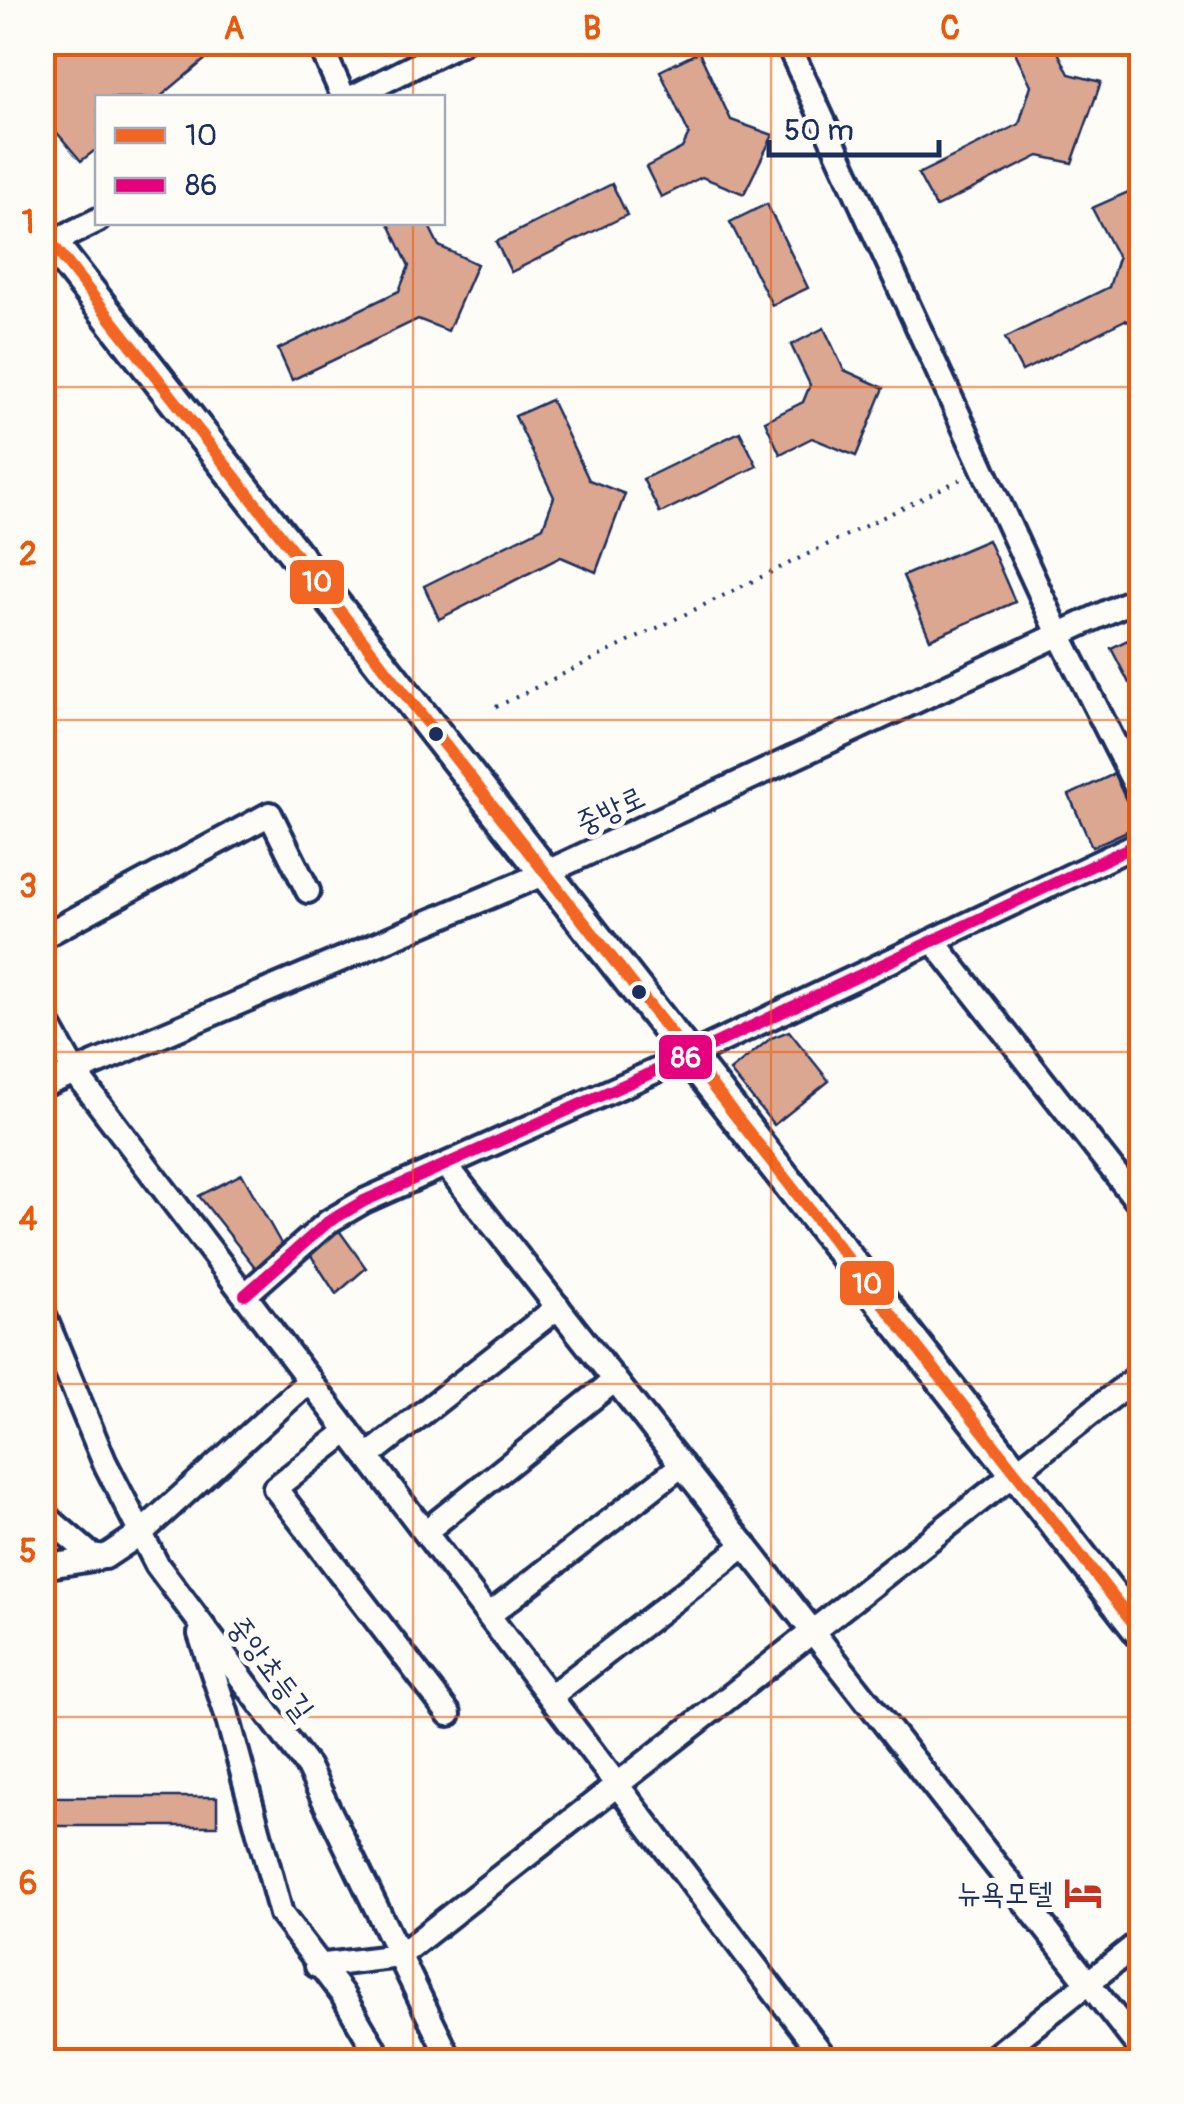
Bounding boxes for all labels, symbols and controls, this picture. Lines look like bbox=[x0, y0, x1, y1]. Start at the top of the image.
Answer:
text: A bbox=[224, 9, 245, 49]
text: B bbox=[583, 9, 601, 49]
text: C bbox=[940, 9, 960, 49]
legend bbox=[95, 95, 445, 225]
scale bar bbox=[769, 95, 939, 157]
text: 50 m bbox=[784, 112, 854, 149]
text: 10 bbox=[185, 117, 217, 154]
text: 86 bbox=[185, 167, 218, 204]
text: 1 bbox=[22, 203, 34, 243]
text: 2 bbox=[19, 535, 37, 575]
line badge: 10 bbox=[288, 558, 346, 606]
text: 10 bbox=[302, 565, 332, 600]
unlabelled marker bbox=[426, 724, 446, 744]
street label: 중방로 bbox=[570, 778, 651, 843]
text: 3 bbox=[19, 867, 37, 907]
unlabelled marker bbox=[629, 982, 649, 1002]
line badge: 86 bbox=[657, 1033, 714, 1081]
text: 86 bbox=[671, 1041, 701, 1076]
text: 4 bbox=[19, 1200, 38, 1240]
line badge: 10 bbox=[838, 1259, 896, 1307]
text: 10 bbox=[852, 1267, 882, 1302]
text: 5 bbox=[19, 1532, 37, 1572]
street label: 중앙초등길 bbox=[220, 1609, 322, 1728]
text: 6 bbox=[19, 1864, 37, 1904]
hotel icon: 뉴욕모텔 bbox=[1062, 1872, 1104, 1914]
place label: 뉴욕모텔 bbox=[956, 1875, 1053, 1912]

